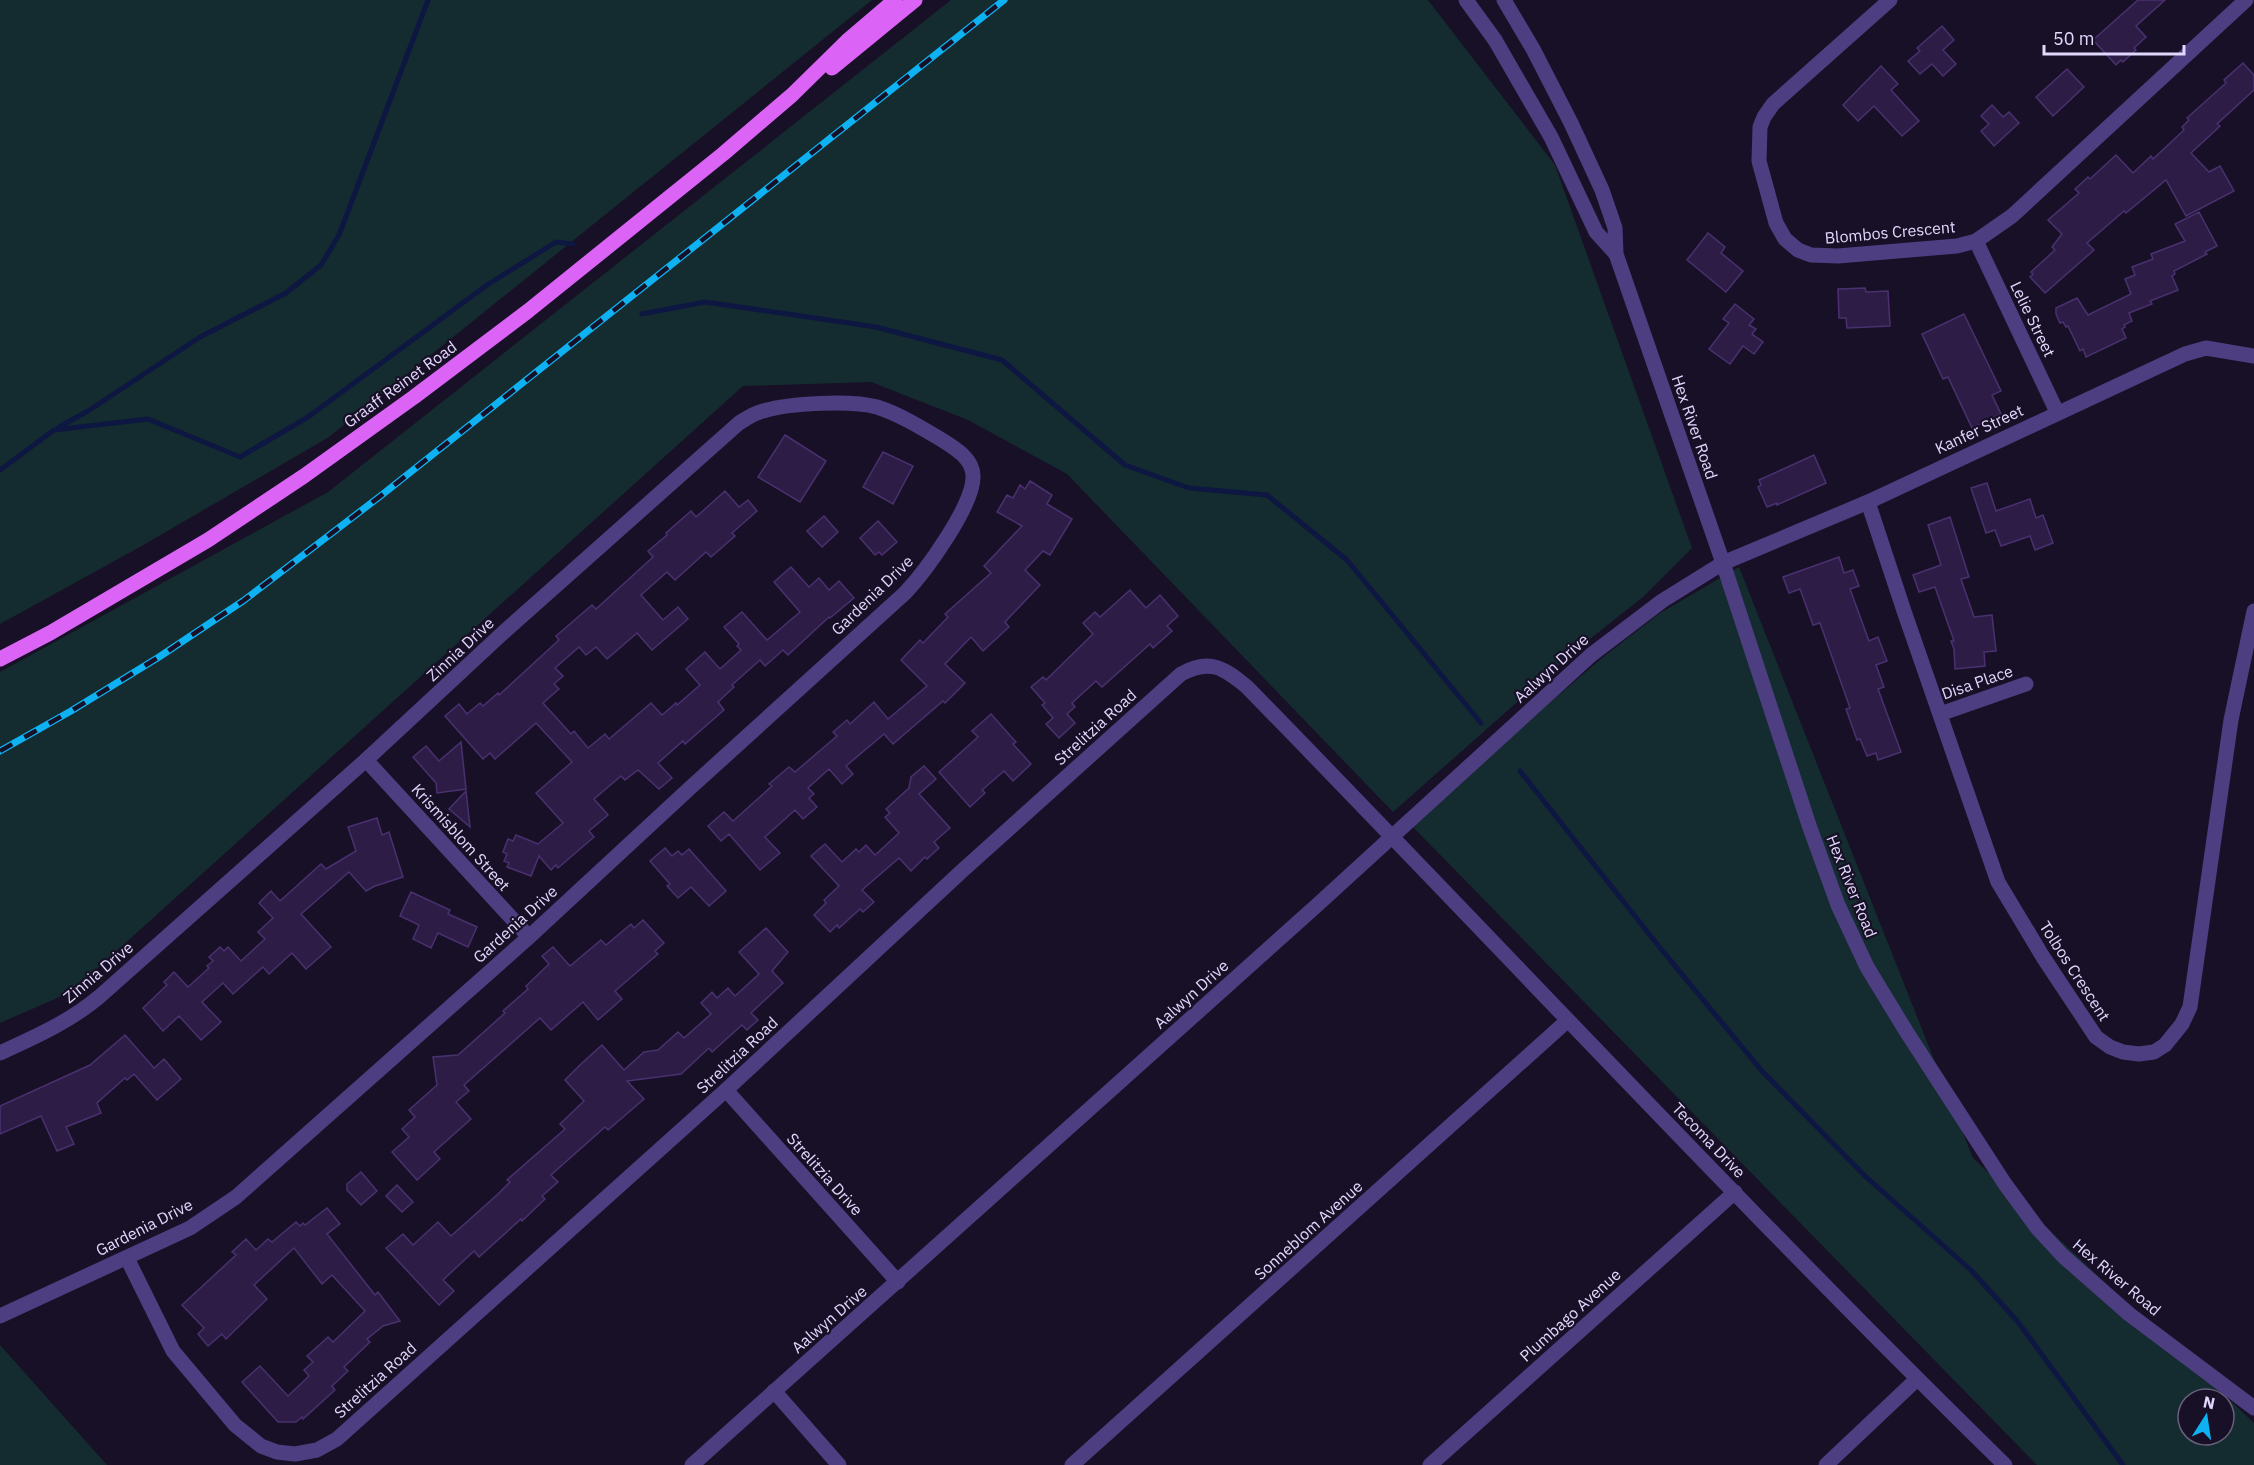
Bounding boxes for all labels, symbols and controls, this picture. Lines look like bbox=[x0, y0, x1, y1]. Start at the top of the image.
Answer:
scale bar bbox=[2044, 18, 2184, 56]
text: 50 m bbox=[2053, 27, 2095, 50]
street label: Blombos Crescent bbox=[1824, 216, 1956, 248]
street label: Lelie Street bbox=[2006, 278, 2060, 360]
street label: Graaff Reinet Road bbox=[340, 336, 460, 432]
street label: Hex River Road bbox=[1668, 372, 1722, 482]
street label: Kanfer Street bbox=[1932, 400, 2026, 458]
street label: Gardenia Drive bbox=[827, 551, 917, 639]
street label: Zinnia Drive bbox=[422, 613, 498, 685]
street label: Aalwyn Drive bbox=[1510, 629, 1593, 707]
street label: Disa Place bbox=[1939, 660, 2016, 704]
street label: Strelitzia Road bbox=[1050, 685, 1140, 769]
street label: Krismisblom Street bbox=[408, 779, 514, 895]
street label: Hex River Road bbox=[1822, 832, 1882, 940]
street label: Gardenia Drive bbox=[469, 881, 561, 967]
street label: Tolbos Crescent bbox=[2035, 917, 2115, 1025]
street label: Zinnia Drive bbox=[59, 937, 137, 1007]
street label: Aalwyn Drive bbox=[1150, 955, 1233, 1033]
street label: Strelitzia Road bbox=[692, 1012, 782, 1098]
street label: Tecoma Drive bbox=[1668, 1098, 1750, 1182]
street label: Strelitzia Drive bbox=[783, 1129, 867, 1220]
street label: Sonneblom Avenue bbox=[1250, 1176, 1366, 1284]
street label: Gardenia Drive bbox=[92, 1194, 196, 1260]
street label: Hex River Road bbox=[2069, 1234, 2165, 1320]
street label: Plumbago Avenue bbox=[1515, 1264, 1625, 1366]
street label: Aalwyn Drive bbox=[787, 1281, 871, 1357]
street label: Strelitzia Road bbox=[330, 1338, 420, 1422]
north arrow bbox=[2176, 1387, 2236, 1447]
text: N bbox=[2201, 1391, 2217, 1413]

